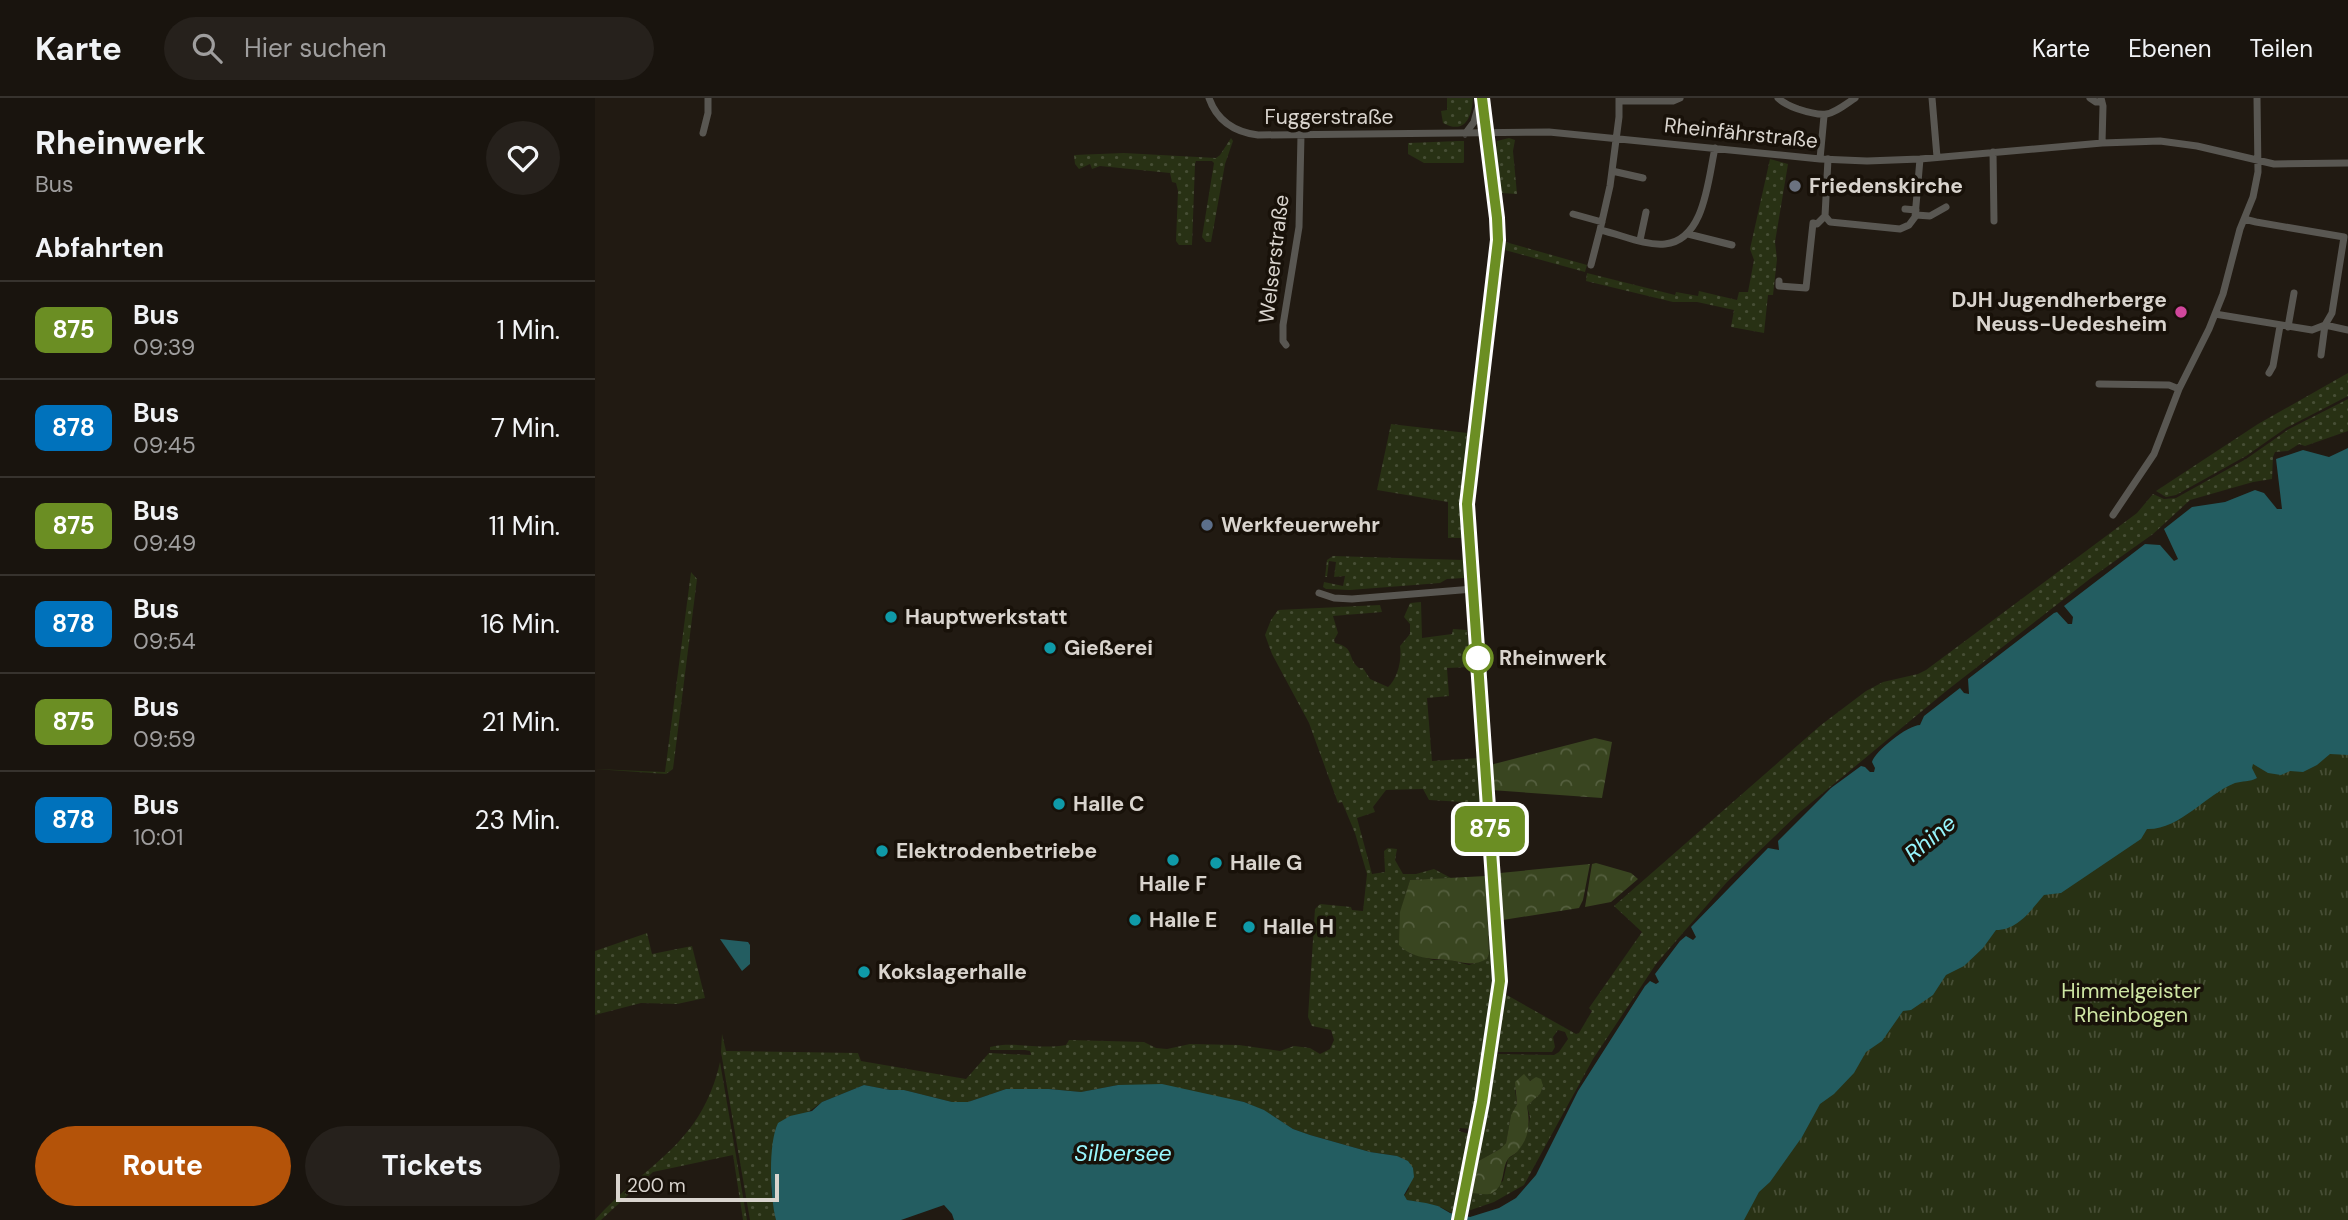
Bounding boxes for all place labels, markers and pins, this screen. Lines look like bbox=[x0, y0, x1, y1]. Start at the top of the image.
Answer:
place label: Friedenskirche bbox=[1809, 172, 1963, 200]
marker: Friedenskirche bbox=[1787, 178, 1803, 194]
place label: DJH Jugendherberge Neuss-Uedesheim bbox=[1951, 286, 2167, 338]
marker: DJH Jugendherberge Neuss-Uedesheim bbox=[2173, 304, 2189, 320]
place label: Werkfeuerwehr bbox=[1221, 511, 1380, 539]
marker: Werkfeuerwehr bbox=[1199, 517, 1215, 533]
place label: Hauptwerkstatt bbox=[905, 603, 1068, 631]
marker: Hauptwerkstatt bbox=[883, 609, 899, 625]
place label: Gießerei bbox=[1064, 634, 1153, 662]
marker: Gießerei bbox=[1042, 640, 1058, 656]
marker: Rheinwerk bbox=[1463, 643, 1493, 673]
place label: Rheinwerk bbox=[1499, 644, 1607, 672]
place label: Halle C bbox=[1073, 790, 1145, 818]
marker: Halle C bbox=[1051, 796, 1067, 812]
place label: Elektrodenbetriebe bbox=[896, 837, 1097, 865]
marker: Elektrodenbetriebe bbox=[874, 843, 890, 859]
place label: Halle G bbox=[1230, 849, 1302, 877]
marker: Halle F bbox=[1165, 852, 1181, 868]
marker: Halle G bbox=[1208, 855, 1224, 871]
place label: Halle F bbox=[1139, 870, 1207, 898]
place label: Halle E bbox=[1149, 906, 1217, 934]
marker: Halle E bbox=[1127, 912, 1143, 928]
place label: Halle H bbox=[1263, 913, 1334, 941]
marker: Halle H bbox=[1241, 919, 1257, 935]
place label: Kokslagerhalle bbox=[878, 958, 1027, 986]
marker: Kokslagerhalle bbox=[856, 964, 872, 980]

